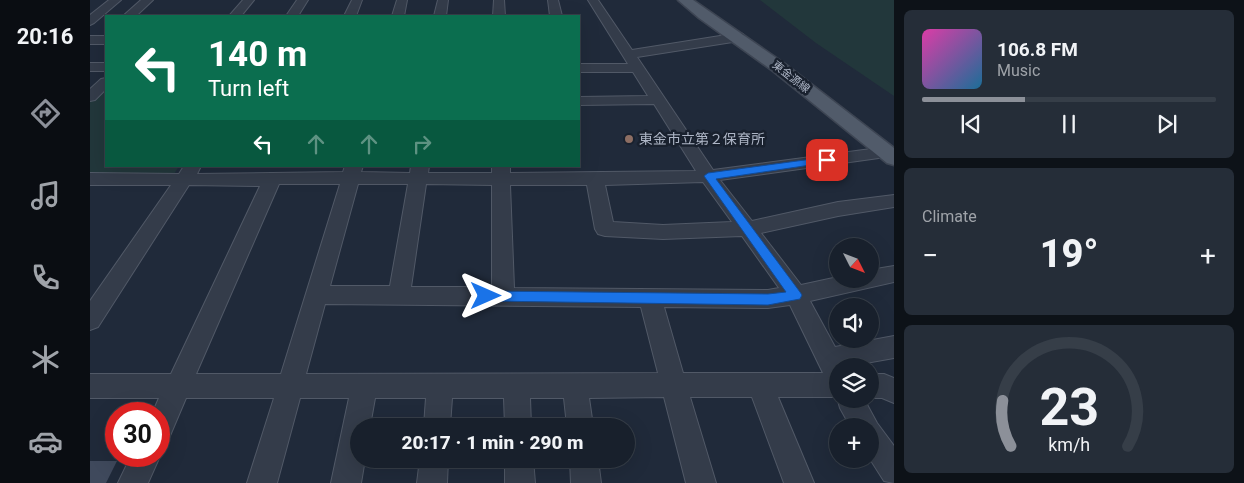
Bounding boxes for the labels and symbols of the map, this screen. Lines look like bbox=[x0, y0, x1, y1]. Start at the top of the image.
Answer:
street label: 東金源線 bbox=[770, 58, 812, 96]
place label: 東金市立第２保育所 bbox=[639, 131, 765, 147]
marker: 東金市立第２保育所 bbox=[623, 133, 635, 145]
pin bbox=[806, 139, 848, 181]
north arrow bbox=[829, 238, 879, 288]
position arrow bbox=[459, 269, 511, 321]
speed limit sign: 30 bbox=[105, 402, 170, 467]

